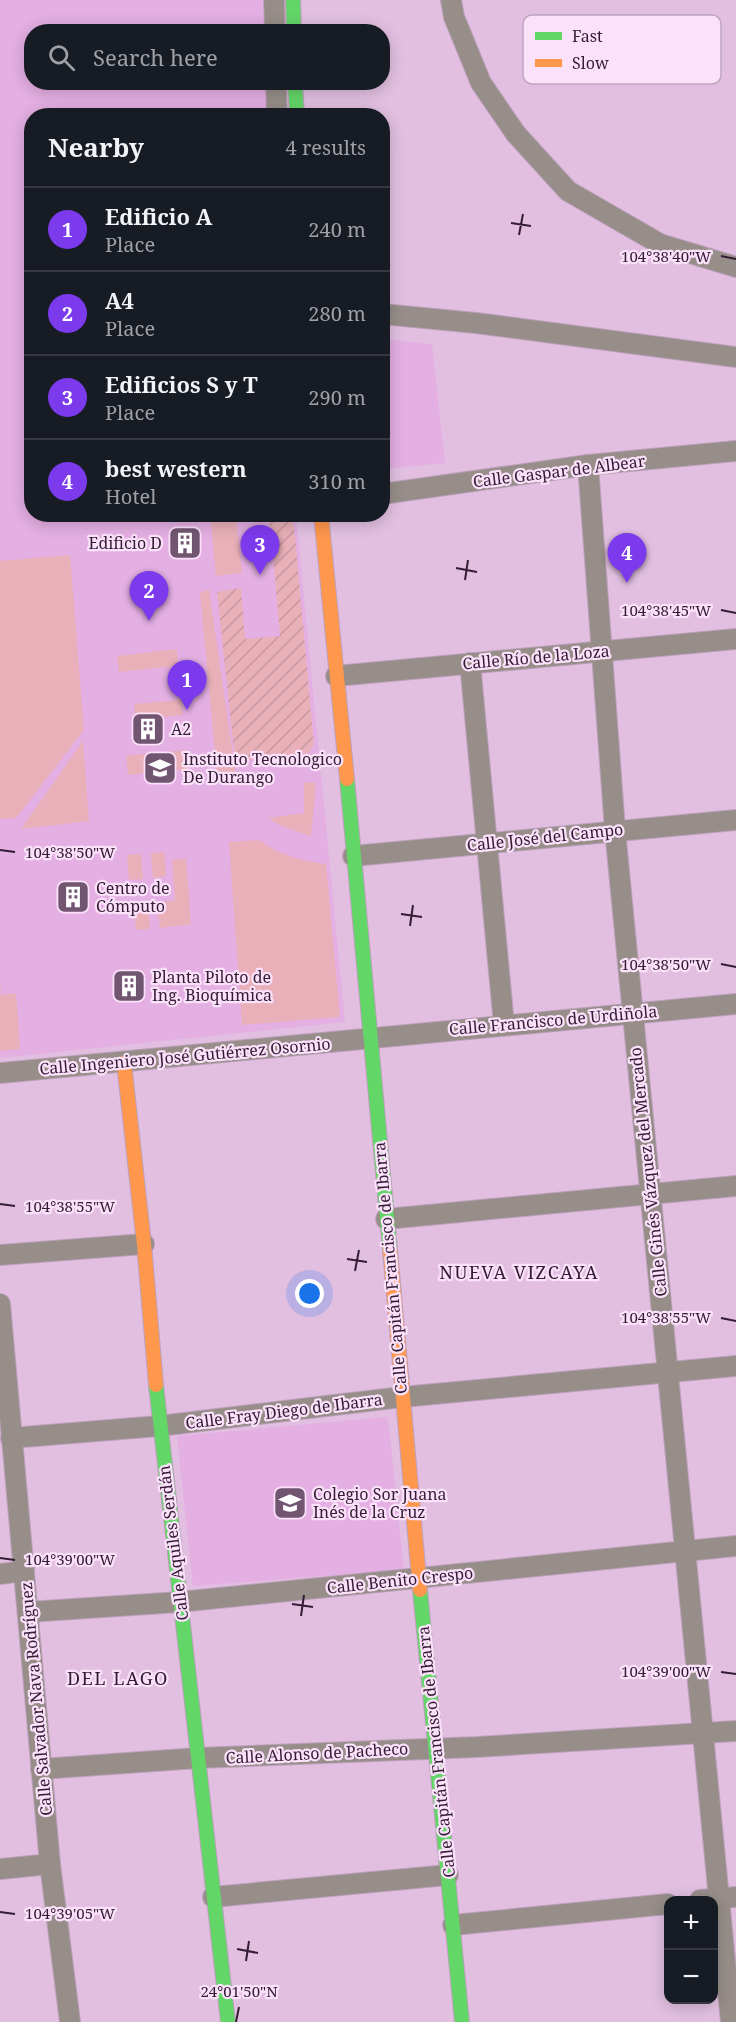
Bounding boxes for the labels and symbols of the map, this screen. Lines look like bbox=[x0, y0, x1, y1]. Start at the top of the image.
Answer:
legend bbox=[523, 15, 721, 84]
text: Fast bbox=[572, 25, 603, 47]
text: Slow bbox=[572, 52, 609, 74]
text: 104°38'40"W bbox=[621, 246, 711, 266]
street label: Calle Gaspar de Albear bbox=[472, 449, 647, 492]
building icon: Edificio D bbox=[167, 525, 203, 561]
pin: 3 bbox=[240, 526, 280, 575]
place label: Edificio D bbox=[88, 532, 162, 554]
pin: 4 bbox=[608, 534, 646, 583]
pin: 2 bbox=[130, 572, 168, 621]
text: 104°38'45"W bbox=[621, 600, 711, 620]
street label: Calle Río de la Loza bbox=[462, 640, 610, 674]
pin: 1 bbox=[168, 660, 207, 710]
building icon: A2 bbox=[130, 711, 166, 747]
place label: A2 bbox=[171, 718, 191, 740]
place label: Instituto Tecnologico De Durango bbox=[183, 748, 342, 788]
school or university icon: Instituto Tecnologico De Durango bbox=[142, 750, 178, 786]
street label: Calle José del Campo bbox=[466, 818, 624, 856]
text: 104°38'50"W bbox=[25, 842, 115, 862]
place label: Centro de Cómputo bbox=[96, 877, 170, 917]
building icon: Centro de Cómputo bbox=[55, 879, 91, 915]
text: 104°38'50"W bbox=[621, 954, 711, 974]
place label: Planta Piloto de Ing. Bioquímica bbox=[152, 966, 272, 1006]
building icon: Planta Piloto de Ing. Bioquímica bbox=[111, 968, 147, 1004]
street label: Calle Francisco de Urdiñola bbox=[448, 1000, 658, 1040]
street label: Calle Ingeniero José Gutiérrez Osornio bbox=[39, 1032, 331, 1080]
street label: Calle Ginés Vázquez del Mercado bbox=[624, 1046, 672, 1298]
street label: Calle Capitán Francisco de Ibarra bbox=[368, 1141, 412, 1395]
text: 104°38'55"W bbox=[25, 1196, 115, 1216]
district label: NUEVA VIZCAYA bbox=[439, 1260, 599, 1284]
your location bbox=[295, 1279, 324, 1308]
text: 104°38'55"W bbox=[621, 1307, 711, 1327]
street label: Calle Fray Diego de Ibarra bbox=[184, 1388, 384, 1434]
street label: Calle Aquiles Serdán bbox=[153, 1464, 193, 1622]
place label: Colegio Sor Juana Inés de la Cruz bbox=[313, 1483, 447, 1523]
school or university icon: Colegio Sor Juana Inés de la Cruz bbox=[272, 1485, 308, 1521]
text: 104°39'00"W bbox=[25, 1549, 115, 1569]
street label: Calle Benito Crespo bbox=[326, 1561, 474, 1599]
street label: Calle Salvador Nava Rodríguez bbox=[15, 1581, 57, 1817]
street label: Calle Capitán Francisco de Ibarra bbox=[412, 1625, 460, 1879]
text: 104°39'00"W bbox=[621, 1661, 711, 1681]
district label: DEL LAGO bbox=[67, 1666, 169, 1690]
street label: Calle Alonso de Pacheco bbox=[225, 1737, 409, 1769]
text: 104°39'05"W bbox=[25, 1903, 115, 1923]
text: 24°01'50"N bbox=[200, 1981, 278, 2001]

